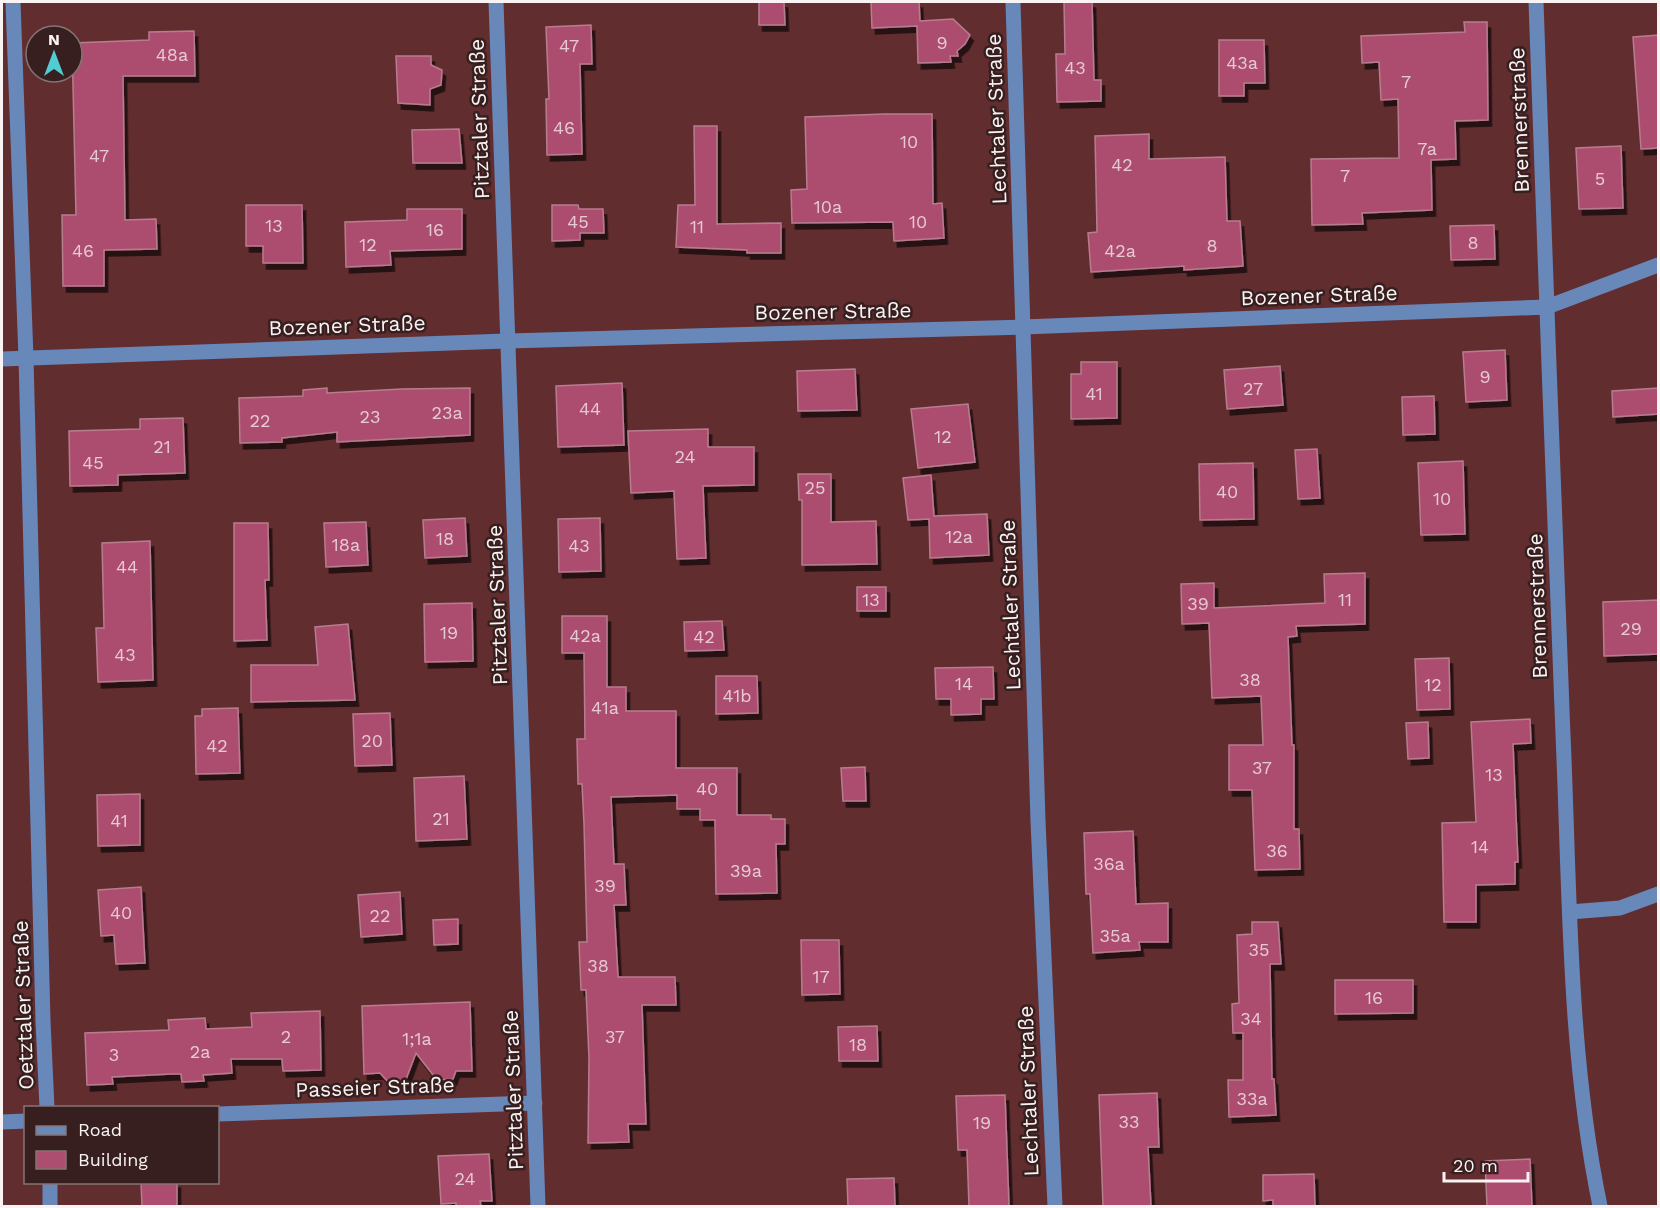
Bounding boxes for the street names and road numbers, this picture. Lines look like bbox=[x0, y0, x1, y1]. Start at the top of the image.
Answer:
street label: Lechtaler Straße bbox=[981, 33, 1011, 205]
street label: Pitztaler Straße bbox=[464, 38, 494, 200]
street label: Brennerstraße bbox=[1504, 47, 1534, 193]
street label: Bozener Straße bbox=[1240, 280, 1398, 310]
street label: Bozener Straße bbox=[754, 297, 912, 325]
street label: Bozener Straße bbox=[268, 310, 426, 340]
street label: Lechtaler Straße bbox=[995, 519, 1025, 691]
street label: Pitztaler Straße bbox=[482, 524, 512, 686]
street label: Brennerstraße bbox=[1522, 533, 1552, 679]
street label: Oetztaler Straße bbox=[8, 920, 38, 1090]
street label: Lechtaler Straße bbox=[1013, 1005, 1043, 1177]
street label: Pitztaler Straße bbox=[498, 1009, 528, 1171]
street label: Passeier Straße bbox=[295, 1072, 455, 1102]

